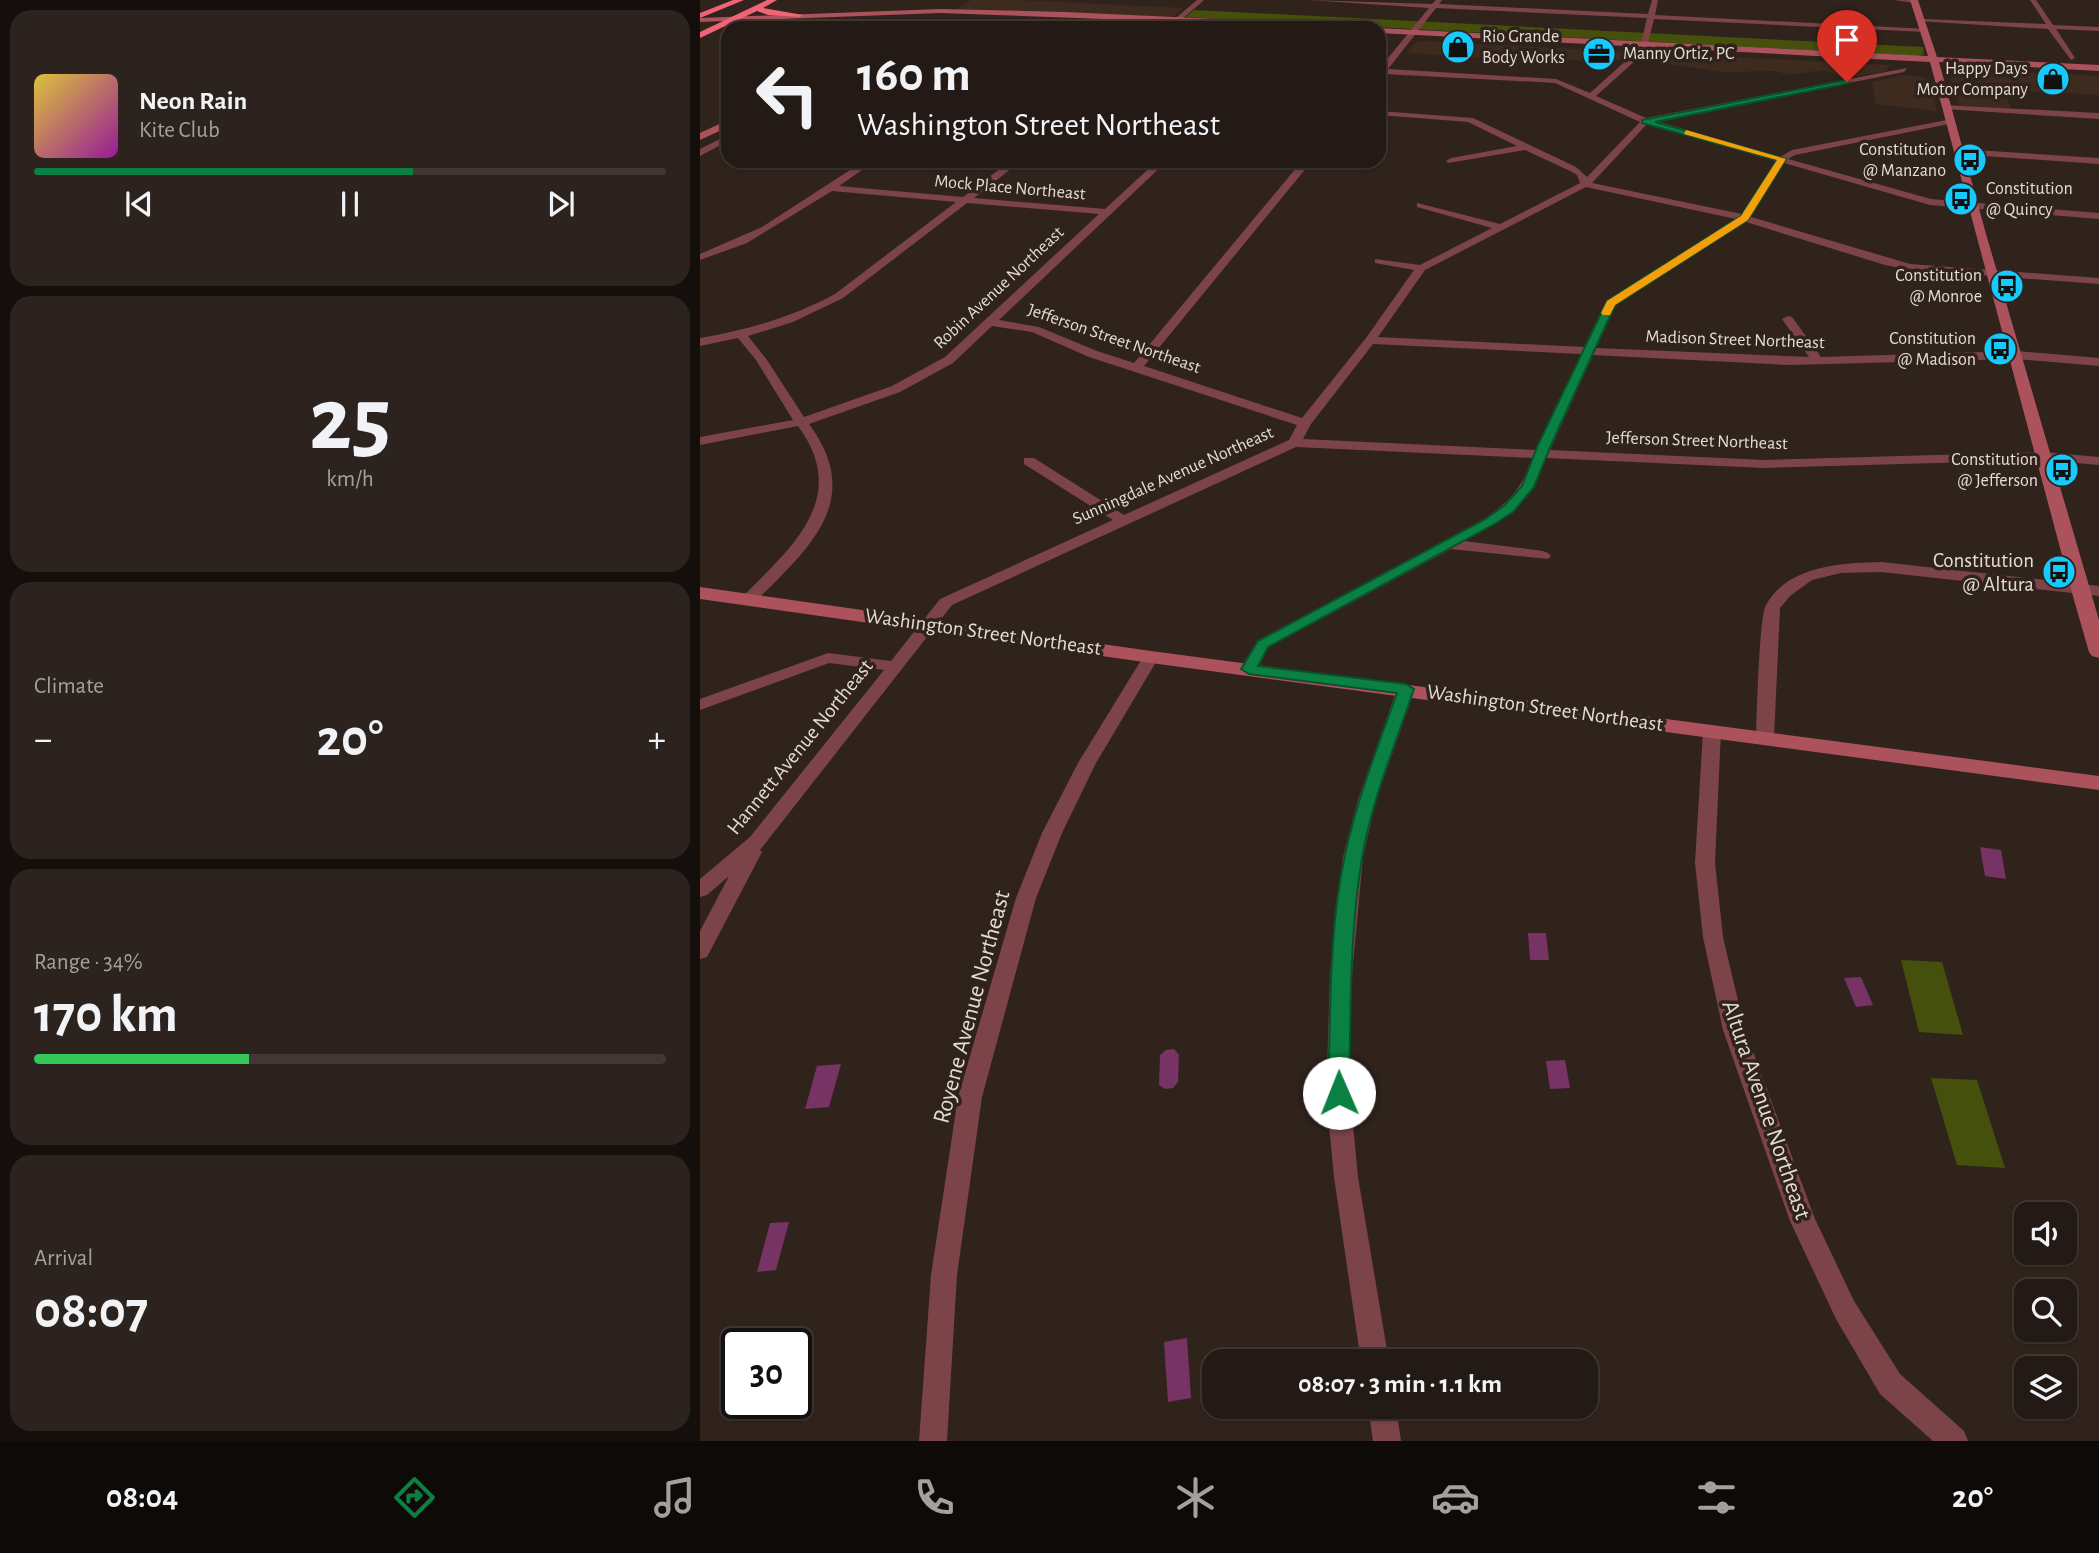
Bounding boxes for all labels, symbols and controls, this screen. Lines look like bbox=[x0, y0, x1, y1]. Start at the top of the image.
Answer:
pin bbox=[1817, 10, 1877, 82]
icon: arrive bbox=[1828, 21, 1866, 59]
shop icon: Rio Grande Body Works bbox=[1439, 28, 1477, 66]
place label: Rio Grande Body Works bbox=[1482, 28, 1565, 67]
office icon: Manny Ortiz, PC bbox=[1580, 35, 1618, 73]
place label: Manny Ortiz, PC bbox=[1623, 45, 1734, 63]
icon: left bbox=[742, 49, 833, 140]
text: 160 m bbox=[857, 51, 971, 100]
place label: Happy Days Motor Company bbox=[1916, 60, 2028, 99]
shop icon: Happy Days Motor Company bbox=[2034, 60, 2072, 98]
text: Neon Rain bbox=[139, 88, 247, 114]
text: Washington Street Northeast bbox=[857, 109, 1220, 141]
text: Kite Club bbox=[139, 119, 220, 142]
place label: Constitution @ Manzano bbox=[1859, 141, 1946, 180]
bus stop icon: Constitution @ Manzano bbox=[1951, 141, 1989, 179]
street label: Mock Place Northeast bbox=[934, 172, 1087, 204]
bus stop icon: Constitution @ Quincy bbox=[1942, 180, 1980, 218]
place label: Constitution @ Quincy bbox=[1986, 180, 2073, 219]
icon: previous bbox=[120, 185, 158, 223]
icon: pause bbox=[331, 185, 369, 223]
icon: next bbox=[542, 185, 580, 223]
street label: Robin Avenue Northeast bbox=[931, 223, 1067, 353]
place label: Constitution @ Monroe bbox=[1895, 267, 1982, 306]
bus stop icon: Constitution @ Monroe bbox=[1988, 267, 2026, 305]
street label: Jefferson Street Northeast bbox=[1025, 301, 1203, 377]
street label: Madison Street Northeast bbox=[1645, 328, 1825, 352]
place label: Constitution @ Madison bbox=[1889, 330, 1976, 369]
bus stop icon: Constitution @ Madison bbox=[1981, 330, 2019, 368]
text: 25 bbox=[309, 375, 391, 466]
street label: Sunningdale Avenue Northeast bbox=[1070, 423, 1276, 528]
street label: Jefferson Street Northeast bbox=[1606, 429, 1788, 453]
place label: Constitution @ Jefferson bbox=[1951, 451, 2038, 490]
bus stop icon: Constitution @ Jefferson bbox=[2043, 451, 2081, 489]
text: km/h bbox=[326, 468, 374, 491]
place label: Constitution @ Altura bbox=[1933, 550, 2034, 595]
bus stop icon: Constitution @ Altura bbox=[2040, 553, 2078, 591]
street label: Washington Street Northeast bbox=[864, 605, 1103, 659]
street label: Hannett Avenue Northeast bbox=[723, 655, 877, 838]
text: Climate bbox=[34, 675, 104, 698]
street label: Washington Street Northeast bbox=[1426, 681, 1665, 735]
text: 20° bbox=[317, 713, 383, 765]
text: − bbox=[34, 721, 52, 759]
text: + bbox=[648, 721, 666, 759]
street label: Royene Avenue Northeast bbox=[929, 888, 1015, 1126]
text: Range · 34% bbox=[34, 951, 143, 974]
text: 170 km bbox=[34, 989, 178, 1041]
street label: Altura Avenue Northeast bbox=[1717, 997, 1815, 1223]
position arrow bbox=[1302, 1056, 1376, 1130]
map controls bbox=[2014, 1202, 2077, 1419]
button: sound bbox=[2014, 1202, 2077, 1265]
text: Arrival bbox=[34, 1247, 93, 1270]
button: search bbox=[2014, 1279, 2077, 1342]
text: 08:07 bbox=[34, 1285, 148, 1337]
speed limit sign: 30 bbox=[721, 1328, 812, 1419]
button: layers bbox=[2014, 1356, 2077, 1419]
text: 08:07 · 3 min · 1.1 km bbox=[1298, 1371, 1502, 1397]
icon: directions bbox=[390, 1473, 439, 1522]
icon: music bbox=[650, 1473, 699, 1522]
icon: phone bbox=[910, 1473, 959, 1522]
icon: climate bbox=[1171, 1473, 1220, 1522]
icon: car bbox=[1431, 1473, 1480, 1522]
icon: filters bbox=[1692, 1473, 1741, 1522]
text: 08:04 bbox=[106, 1481, 178, 1513]
text: 20° bbox=[1952, 1481, 1993, 1513]

